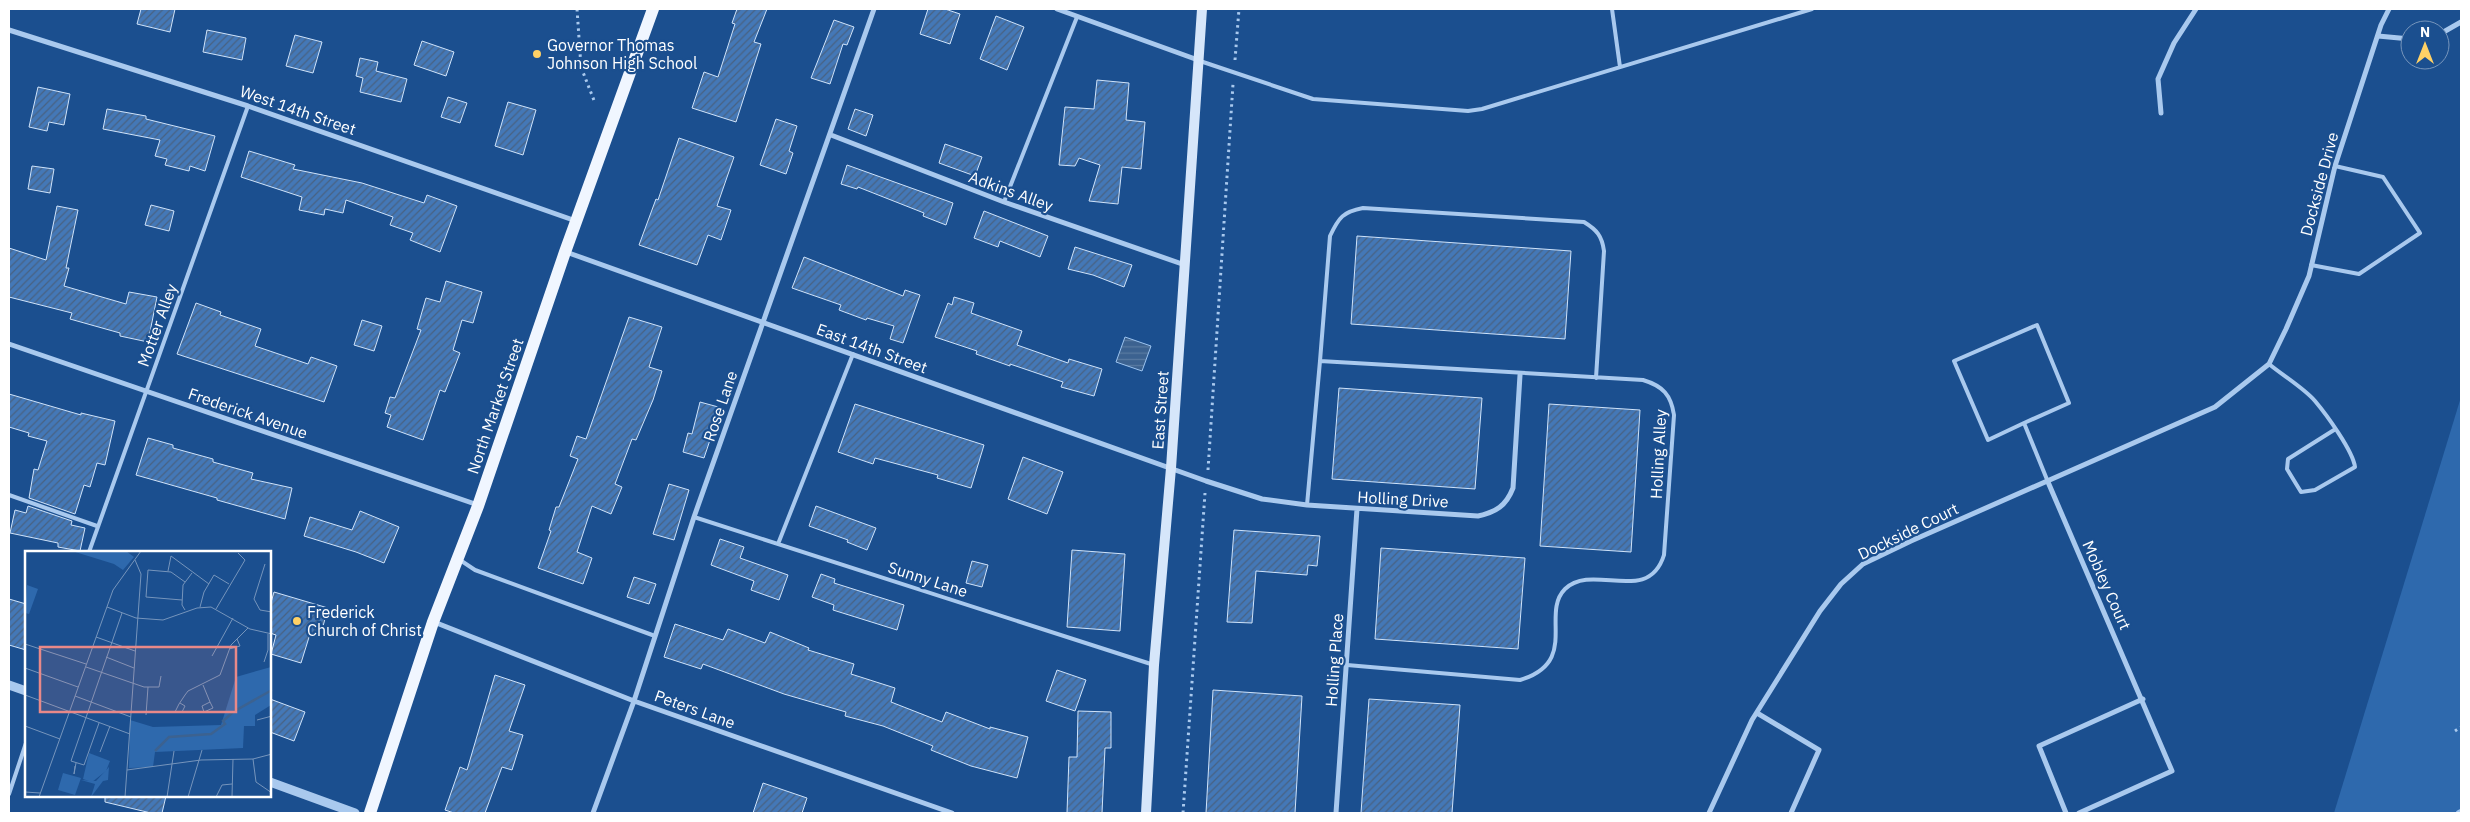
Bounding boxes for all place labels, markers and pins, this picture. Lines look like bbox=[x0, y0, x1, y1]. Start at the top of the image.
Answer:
place label: Governor Thomas Johnson High School bbox=[547, 35, 697, 73]
marker: Governor Thomas Johnson High School bbox=[531, 48, 543, 60]
place label: Frederick Church of Christ bbox=[307, 602, 422, 640]
marker: Frederick Church of Christ bbox=[291, 615, 303, 627]

